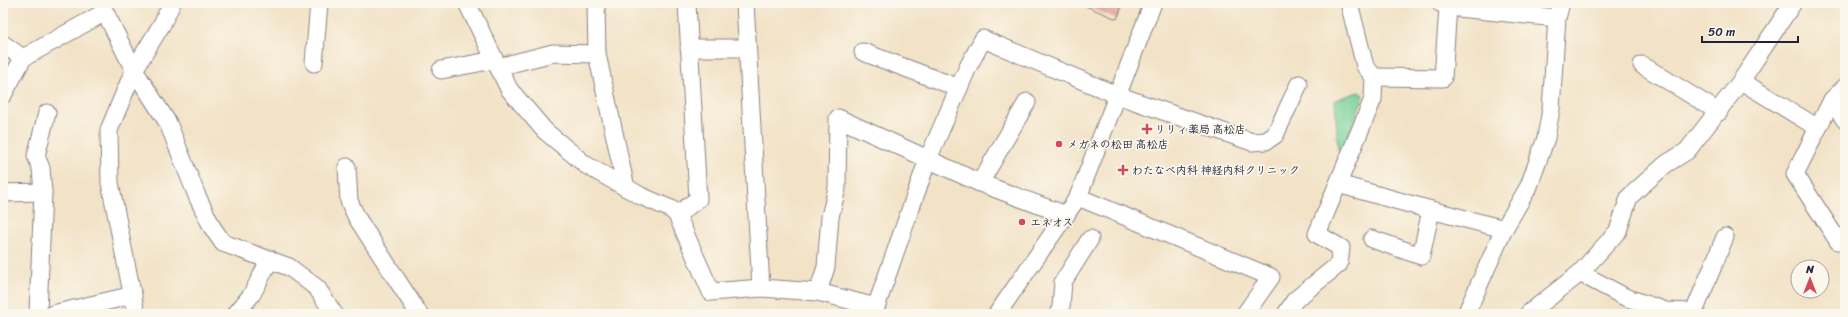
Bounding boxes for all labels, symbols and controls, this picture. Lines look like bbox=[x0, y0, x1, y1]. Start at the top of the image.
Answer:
scale bar bbox=[1702, 18, 1798, 44]
text: 50 m bbox=[1708, 21, 1735, 43]
place label: リリィ薬局 高松店 bbox=[1155, 120, 1246, 139]
marker: リリィ薬局 高松店 bbox=[1142, 124, 1152, 134]
place label: メガネの松田 高松店 bbox=[1067, 135, 1169, 154]
marker: メガネの松田 高松店 bbox=[1054, 139, 1064, 149]
place label: わたなべ内科 神経内科クリニック bbox=[1132, 161, 1300, 180]
marker: わたなべ内科 神経内科クリニック bbox=[1117, 164, 1129, 176]
place label: エネオス bbox=[1030, 213, 1073, 232]
marker: エネオス bbox=[1017, 217, 1027, 227]
north arrow bbox=[1790, 259, 1830, 299]
text: N bbox=[1805, 260, 1814, 279]

